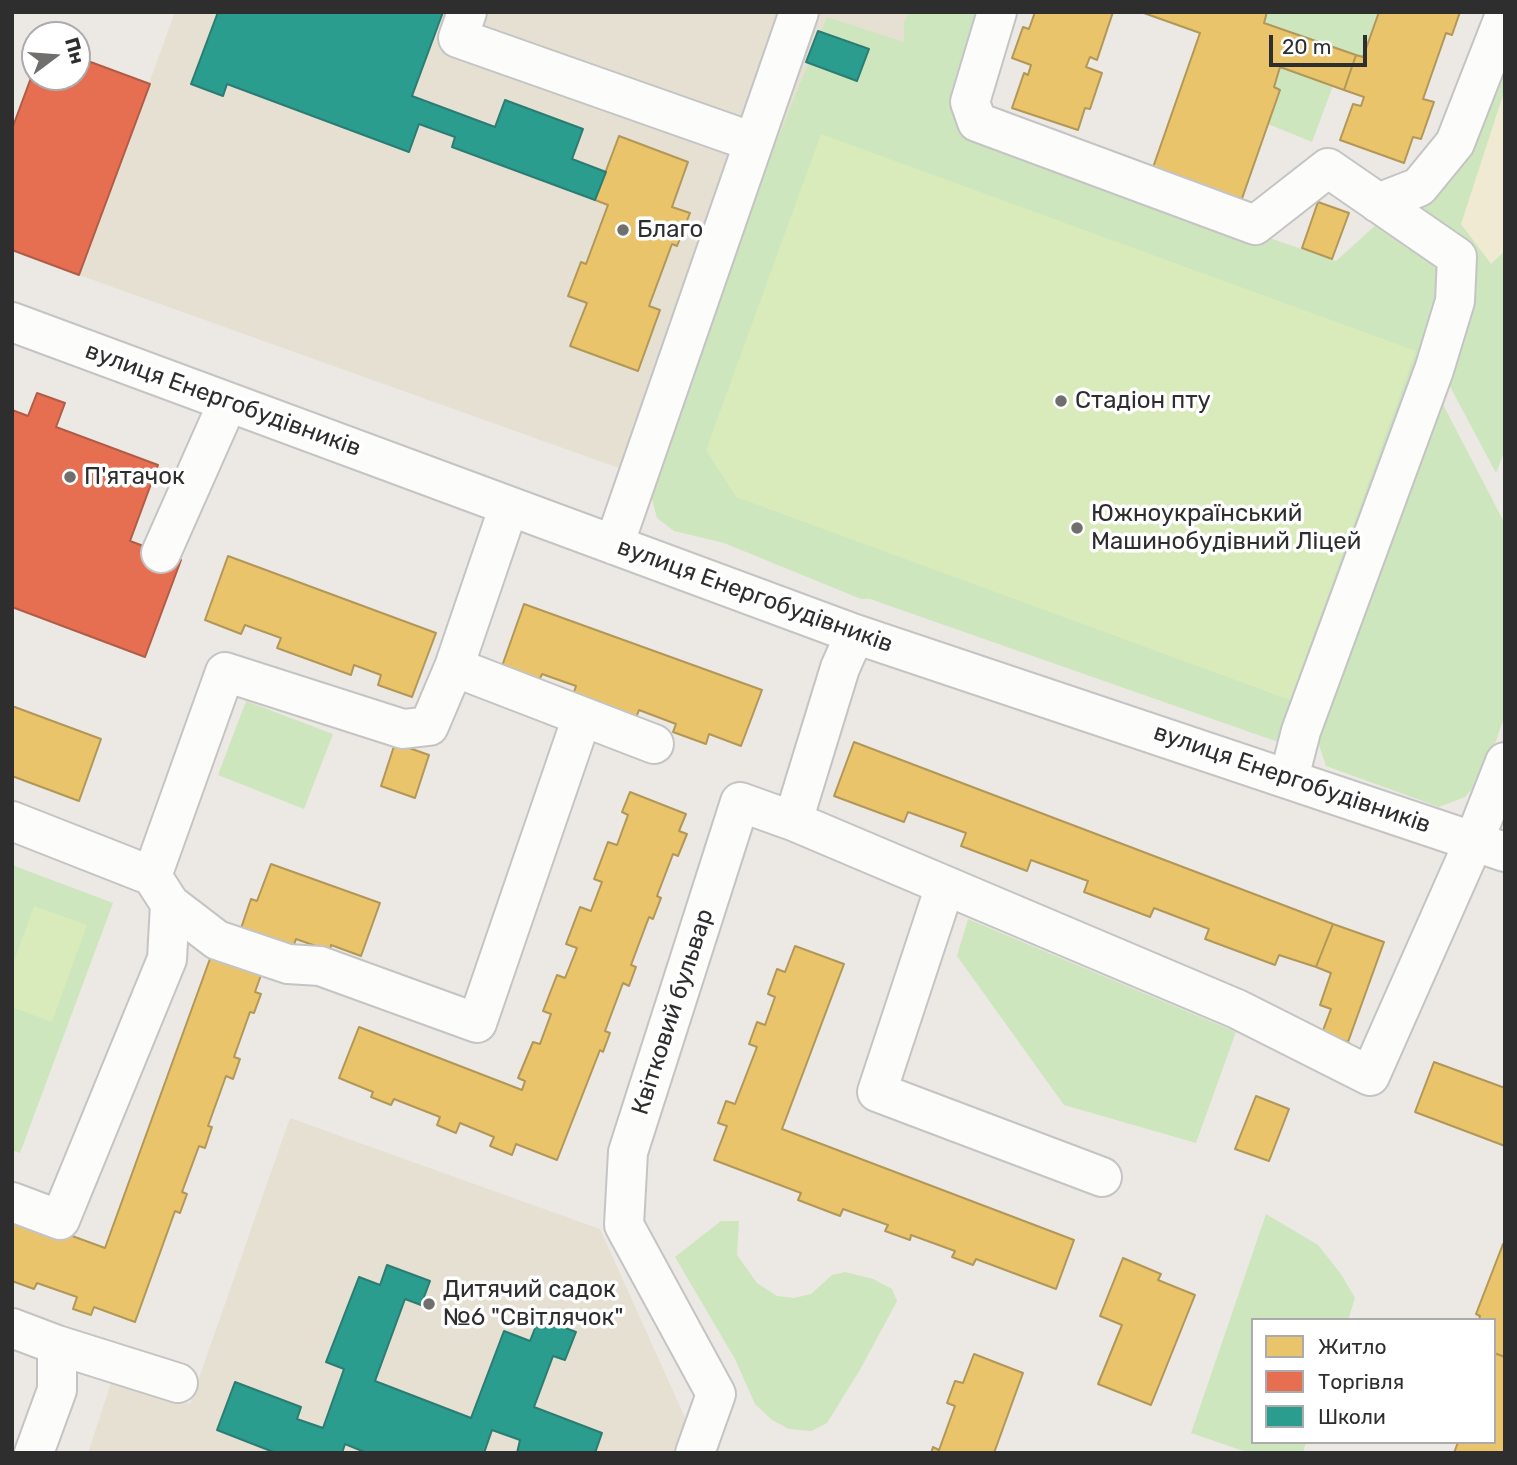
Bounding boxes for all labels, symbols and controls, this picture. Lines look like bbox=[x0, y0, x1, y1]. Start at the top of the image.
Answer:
north arrow bbox=[21, 21, 91, 91]
scale bar bbox=[1272, 21, 1370, 65]
text: 20 m bbox=[1282, 34, 1331, 59]
text: Пн bbox=[60, 35, 89, 66]
place label: Благо bbox=[637, 216, 703, 244]
marker: Благо bbox=[615, 222, 631, 238]
street label: вулиця Енергобудівників bbox=[81, 337, 365, 463]
place label: Стадіон пту bbox=[1075, 387, 1211, 415]
marker: Стадіон пту bbox=[1053, 393, 1069, 409]
place label: П'ятачок bbox=[84, 463, 185, 491]
marker: П'ятачок bbox=[62, 469, 78, 485]
place label: Южноукраїнський Машинобудівний Ліцей bbox=[1091, 500, 1361, 556]
marker: Южноукраїнський Машинобудівний Ліцей bbox=[1069, 520, 1085, 536]
street label: вулиця Енергобудівників bbox=[613, 533, 897, 659]
street label: вулиця Енергобудівників bbox=[1150, 718, 1434, 840]
street label: Квітковий бульвар bbox=[626, 905, 720, 1119]
place label: Дитячий садок №6 "Світлячок" bbox=[443, 1276, 623, 1332]
marker: Дитячий садок №6 "Світлячок" bbox=[421, 1296, 437, 1312]
legend bbox=[1251, 1318, 1496, 1444]
text: Житло bbox=[1318, 1334, 1387, 1359]
text: Торгівля bbox=[1318, 1369, 1404, 1394]
text: Школи bbox=[1318, 1404, 1386, 1429]

